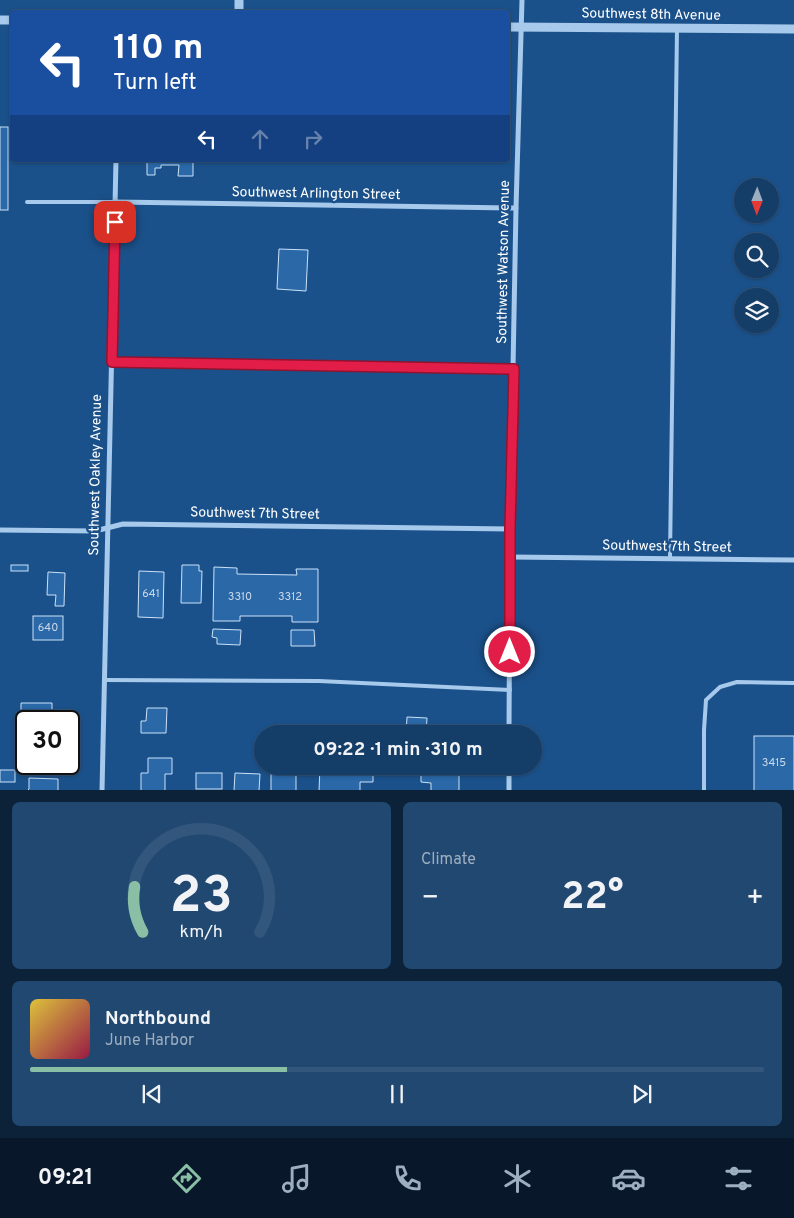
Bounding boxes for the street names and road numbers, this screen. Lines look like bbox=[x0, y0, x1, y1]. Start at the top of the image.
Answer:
street label: Southwest 8th Avenue bbox=[581, 5, 721, 25]
street label: Southwest Watson Avenue bbox=[494, 180, 514, 344]
street label: Southwest Arlington Street bbox=[231, 184, 401, 204]
street label: Southwest Oakley Avenue bbox=[86, 394, 106, 556]
street label: Southwest 7th Street bbox=[190, 504, 320, 524]
street label: Southwest 7th Street bbox=[602, 537, 732, 557]

